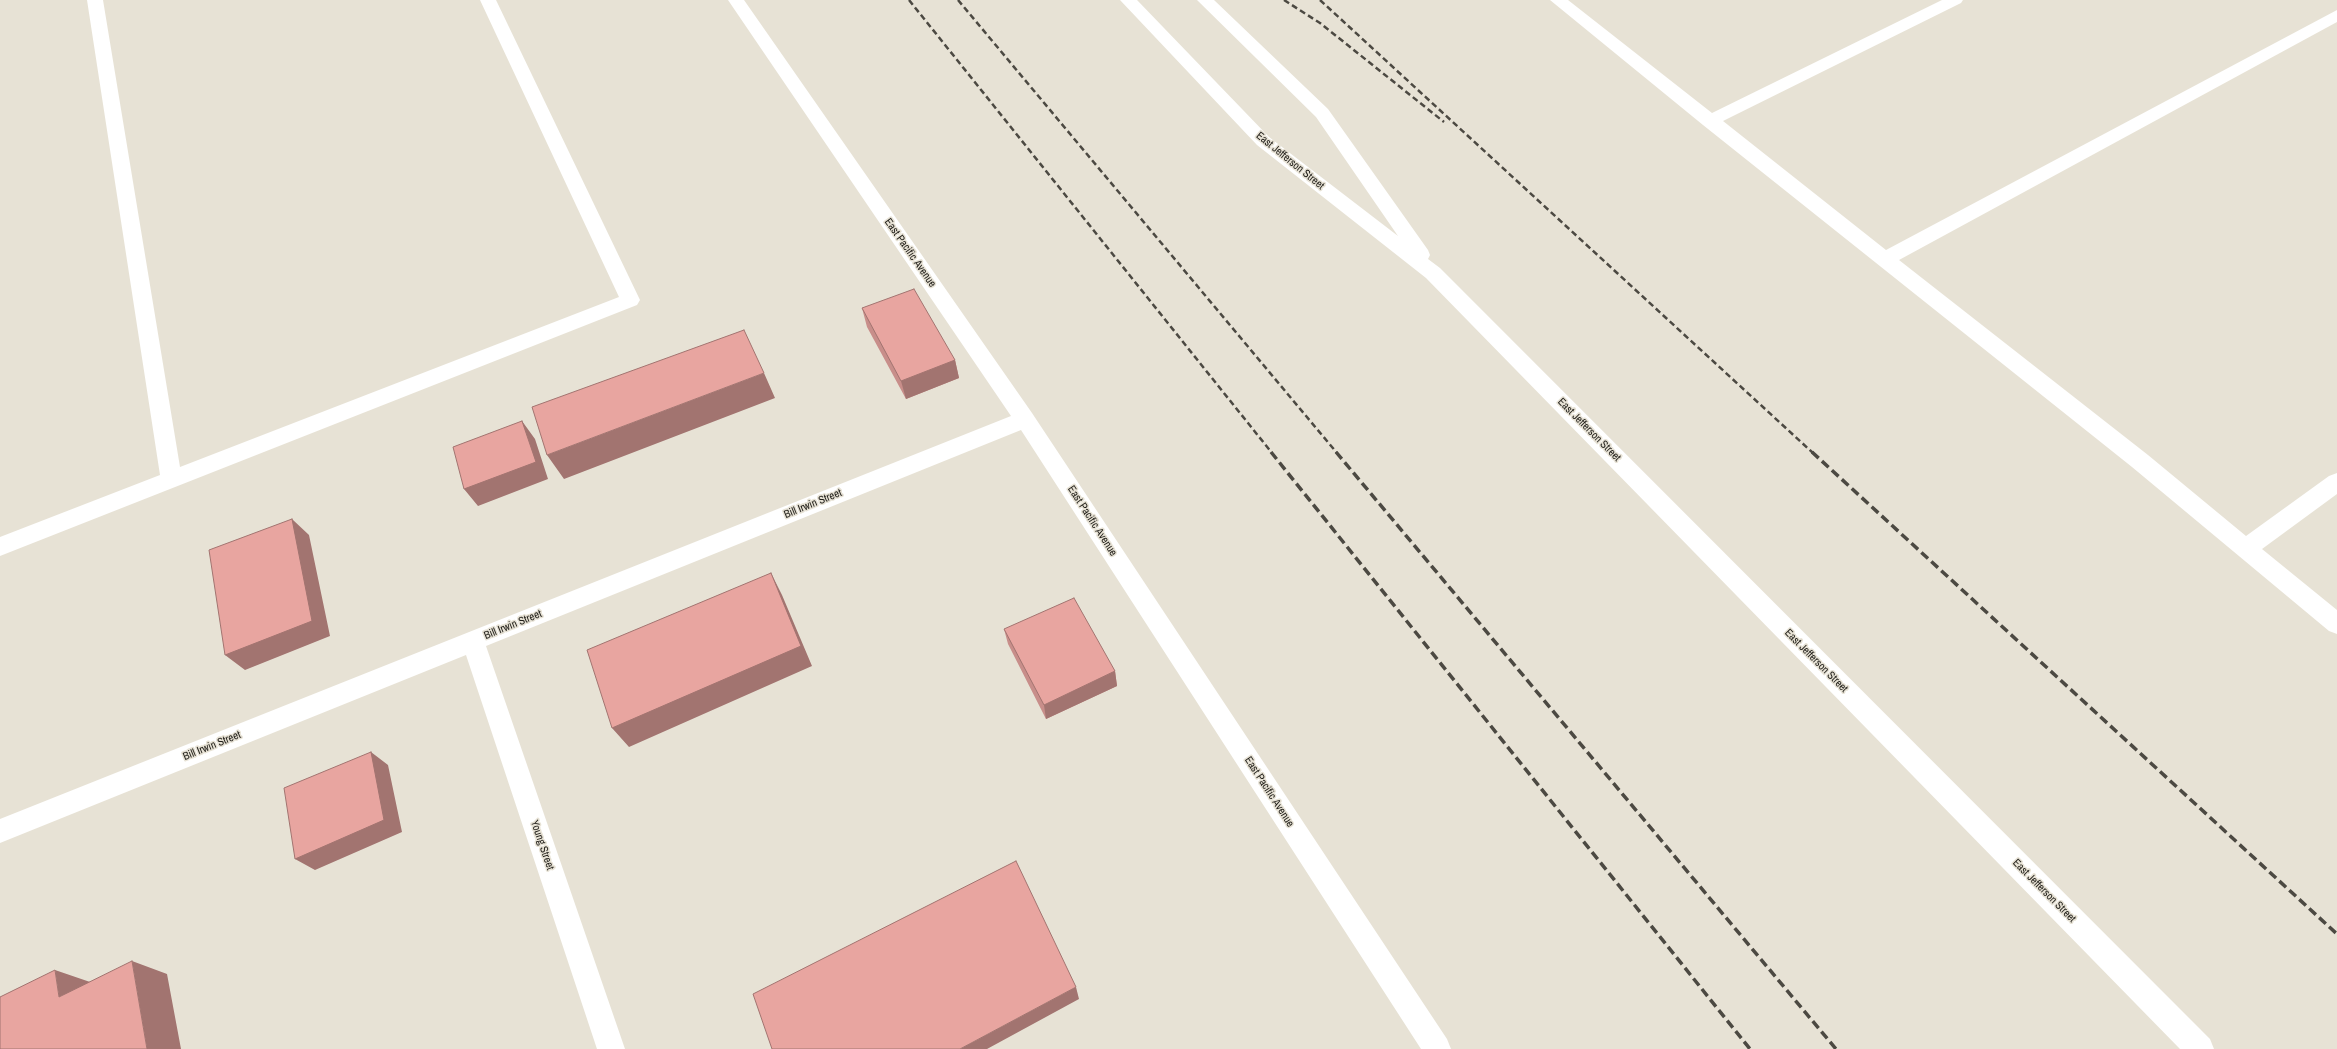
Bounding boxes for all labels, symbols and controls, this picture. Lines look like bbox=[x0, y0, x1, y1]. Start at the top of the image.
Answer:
street label: East Jefferson Street bbox=[1253, 129, 1327, 193]
street label: East Pacific Avenue bbox=[881, 216, 939, 290]
street label: East Jefferson Street bbox=[1555, 396, 1623, 464]
street label: East Pacific Avenue bbox=[1064, 483, 1120, 559]
street label: Bill Irwin Street bbox=[782, 486, 844, 522]
street label: Bill Irwin Street bbox=[482, 607, 544, 643]
street label: East Jefferson Street bbox=[1782, 627, 1850, 695]
street label: Bill Irwin Street bbox=[181, 728, 243, 764]
street label: East Pacific Avenue bbox=[1241, 754, 1297, 830]
street label: Young Street bbox=[527, 818, 557, 872]
street label: East Jefferson Street bbox=[2010, 857, 2078, 925]

